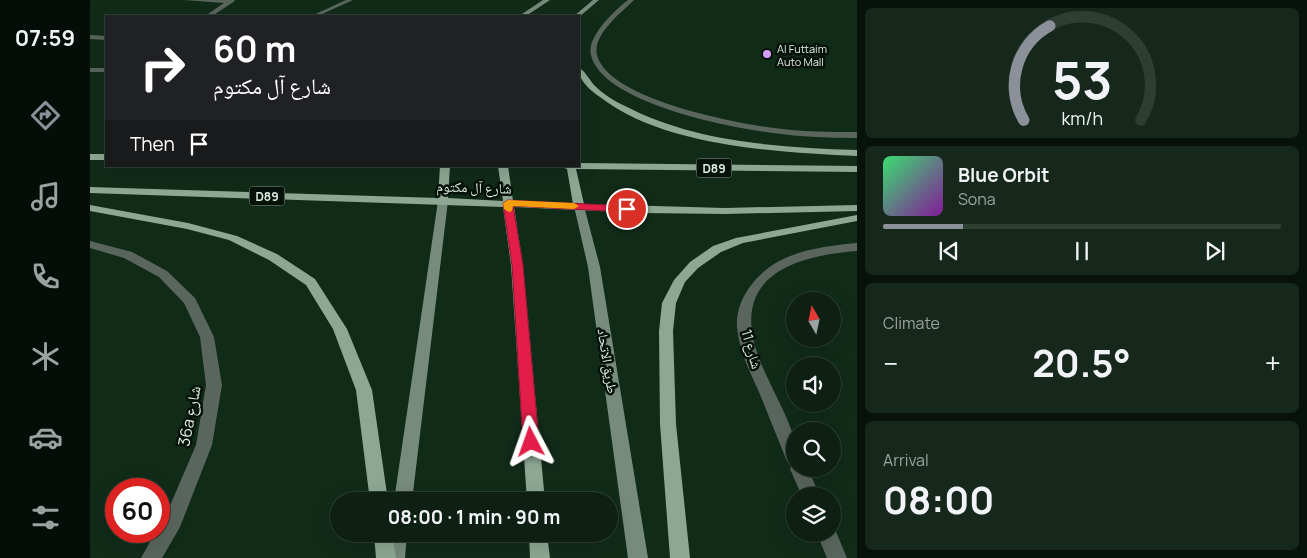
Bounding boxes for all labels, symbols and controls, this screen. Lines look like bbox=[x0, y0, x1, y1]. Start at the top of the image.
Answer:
text: 07:59 bbox=[15, 23, 75, 53]
text: 60 m bbox=[213, 25, 296, 73]
icon: right bbox=[130, 35, 195, 100]
place label: Al Futtaim Auto Mall bbox=[777, 41, 827, 69]
text: 53 bbox=[1052, 44, 1112, 115]
marker: Al Futtaim Auto Mall bbox=[761, 48, 773, 60]
text: شارع آل مكتوم bbox=[213, 71, 331, 101]
icon: directions bbox=[28, 98, 63, 133]
text: km/h bbox=[1061, 106, 1103, 130]
icon: arrive bbox=[185, 130, 213, 158]
text: Then bbox=[130, 131, 175, 157]
road number: D89 bbox=[696, 158, 732, 178]
text: Blue Orbit bbox=[958, 162, 1050, 188]
street label: شارع آل مكتوم bbox=[436, 176, 512, 199]
icon: music bbox=[28, 179, 63, 214]
road number: D89 bbox=[250, 187, 284, 206]
pin bbox=[606, 188, 648, 230]
text: Sona bbox=[958, 188, 996, 210]
icon: arrive bbox=[613, 195, 641, 223]
icon: previous bbox=[935, 237, 963, 265]
icon: pause bbox=[1068, 237, 1096, 265]
icon: next bbox=[1201, 237, 1229, 265]
icon: phone bbox=[28, 259, 63, 294]
north arrow bbox=[786, 292, 841, 348]
map controls bbox=[786, 292, 841, 542]
text: Climate bbox=[883, 312, 940, 334]
street label: طريق الاتحاد bbox=[593, 327, 623, 395]
street label: شارع 11 bbox=[736, 327, 767, 371]
text: 20.5° bbox=[1032, 336, 1131, 388]
icon: climate bbox=[28, 339, 63, 374]
text: − bbox=[883, 344, 898, 382]
text: + bbox=[1265, 344, 1281, 382]
button: sound bbox=[786, 357, 841, 412]
street label: 36a شارع bbox=[172, 384, 206, 448]
position arrow bbox=[504, 415, 556, 467]
icon: car bbox=[28, 420, 63, 455]
button: search bbox=[786, 422, 841, 477]
text: Arrival bbox=[883, 449, 929, 471]
text: 08:00 bbox=[883, 473, 994, 525]
speed limit sign: 60 bbox=[105, 478, 170, 543]
button: layers bbox=[786, 487, 841, 542]
icon: filters bbox=[28, 500, 63, 535]
text: 08:00 · 1 min · 90 m bbox=[388, 504, 560, 530]

